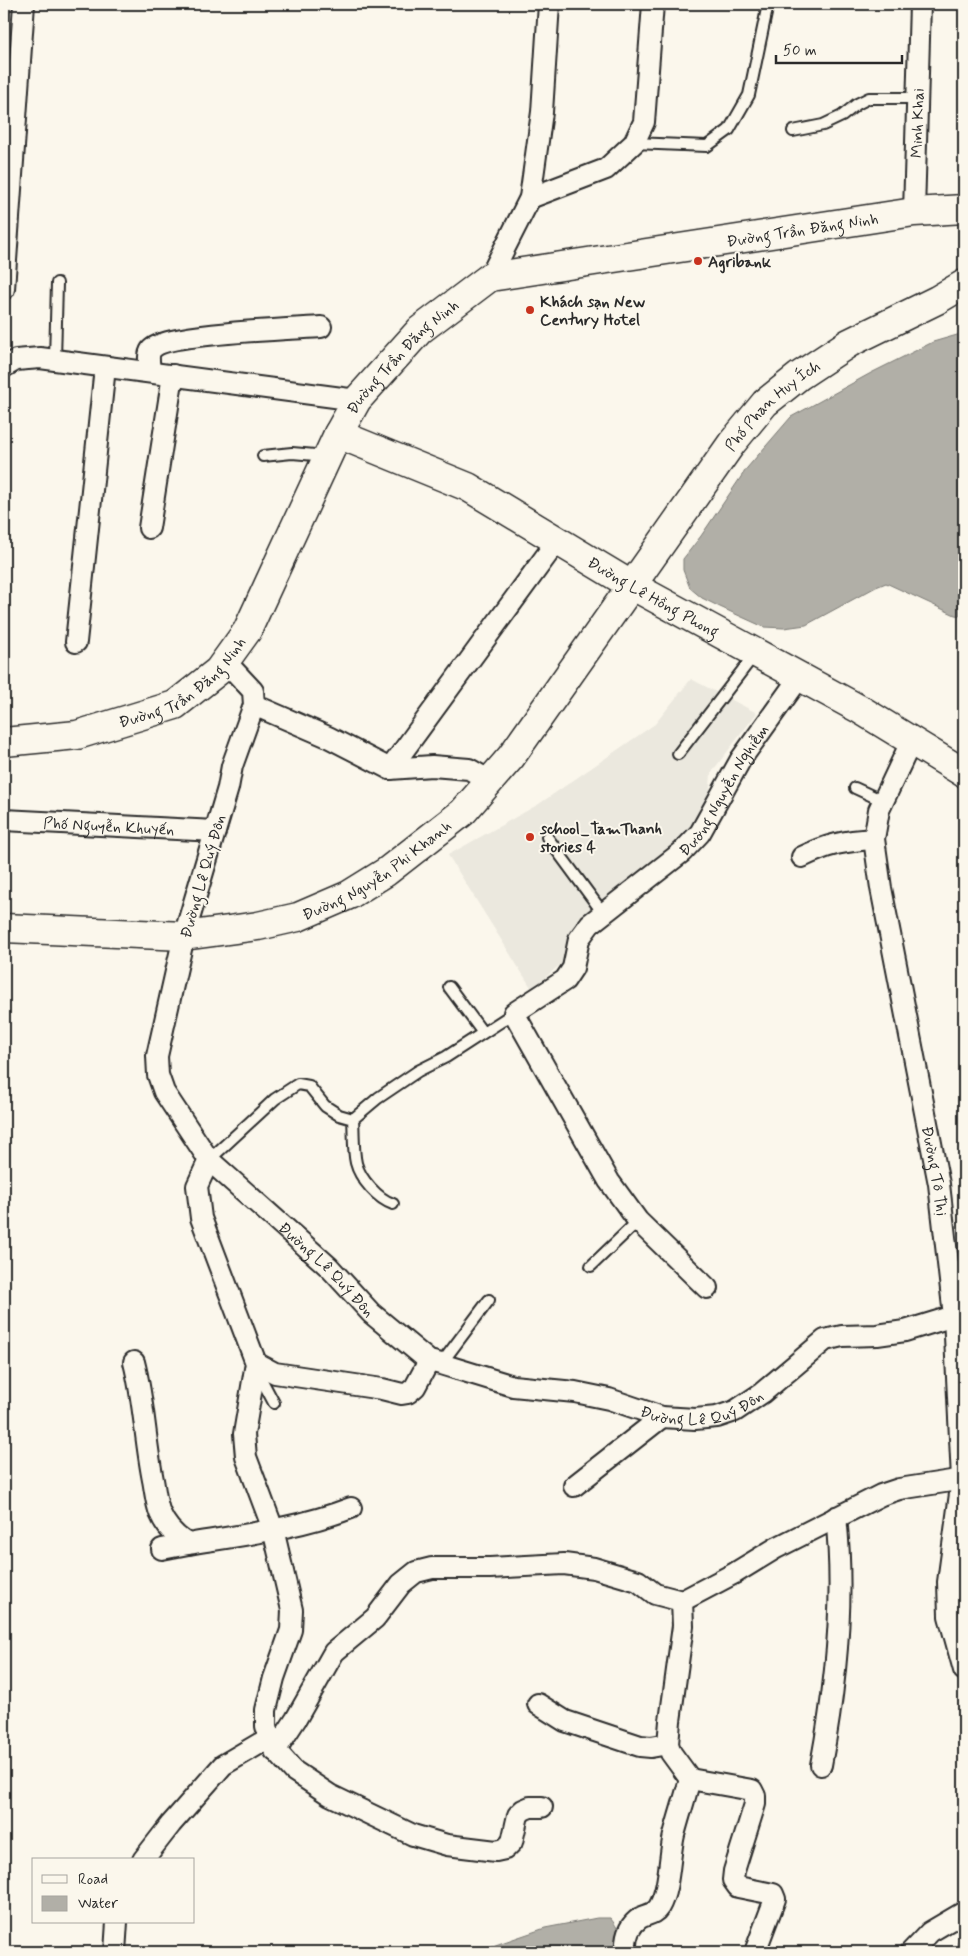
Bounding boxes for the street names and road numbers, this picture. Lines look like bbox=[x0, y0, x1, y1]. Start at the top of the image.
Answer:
street label: Minh Khai bbox=[907, 88, 930, 158]
street label: Đường Trần Đăng Ninh bbox=[725, 209, 880, 253]
street label: Đường Trần Đăng Ninh bbox=[342, 295, 464, 418]
street label: Phố Phan Huy Ích bbox=[721, 356, 825, 456]
street label: Đường Lê Hồng Phong bbox=[583, 552, 723, 644]
street label: Đường Trần Đăng Ninh bbox=[116, 633, 251, 734]
street label: Đường Nguyễn Nghiễm bbox=[675, 721, 774, 861]
street label: Đường Lê Quý Đôn bbox=[176, 812, 232, 941]
street label: Phố Nguyễn Khuyến bbox=[43, 813, 175, 841]
street label: Đường Nguyễn Phi Khanh bbox=[299, 816, 457, 926]
street label: Đường Tô Thị bbox=[916, 1124, 952, 1217]
street label: Đường Lê Quý Đôn bbox=[273, 1218, 379, 1322]
street label: Đường Lê Quý Đôn bbox=[637, 1386, 768, 1431]

